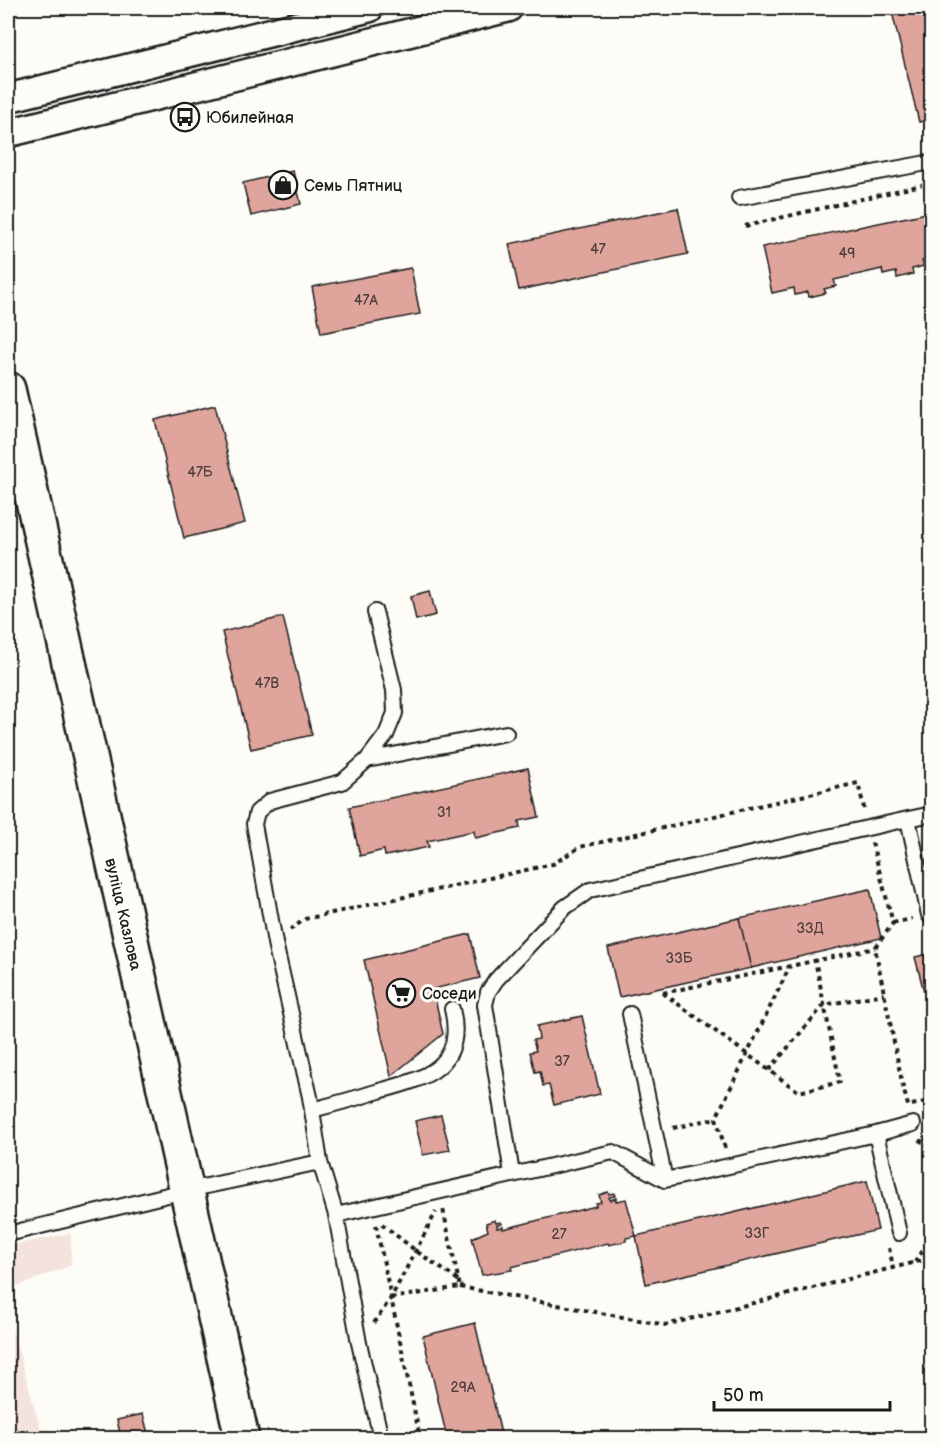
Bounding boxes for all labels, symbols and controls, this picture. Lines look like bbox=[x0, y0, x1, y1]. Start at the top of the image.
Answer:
bus stop icon: Юбилейная bbox=[169, 101, 201, 133]
place label: Юбилейная bbox=[206, 109, 294, 128]
shop icon: Семь Пятниц bbox=[267, 169, 299, 201]
place label: Семь Пятниц bbox=[304, 177, 403, 196]
house number: 47 bbox=[590, 241, 606, 258]
house number: 49 bbox=[839, 245, 855, 262]
house number: 47А bbox=[354, 292, 378, 309]
house number: 47Б bbox=[187, 464, 213, 481]
house number: 47В bbox=[255, 675, 279, 692]
house number: 31 bbox=[437, 804, 451, 821]
street label: вуліца Казлова bbox=[100, 856, 145, 973]
house number: 33Д bbox=[796, 920, 824, 937]
house number: 33Б bbox=[666, 950, 693, 967]
supermarket icon: Соседи bbox=[385, 977, 417, 1009]
place label: Соседи bbox=[422, 985, 477, 1004]
house number: 37 bbox=[554, 1053, 570, 1070]
house number: 33Г bbox=[745, 1225, 770, 1242]
house number: 27 bbox=[551, 1226, 567, 1243]
scale bar bbox=[714, 1374, 890, 1412]
house number: 29А bbox=[451, 1379, 476, 1396]
text: 50 m bbox=[723, 1385, 764, 1406]

